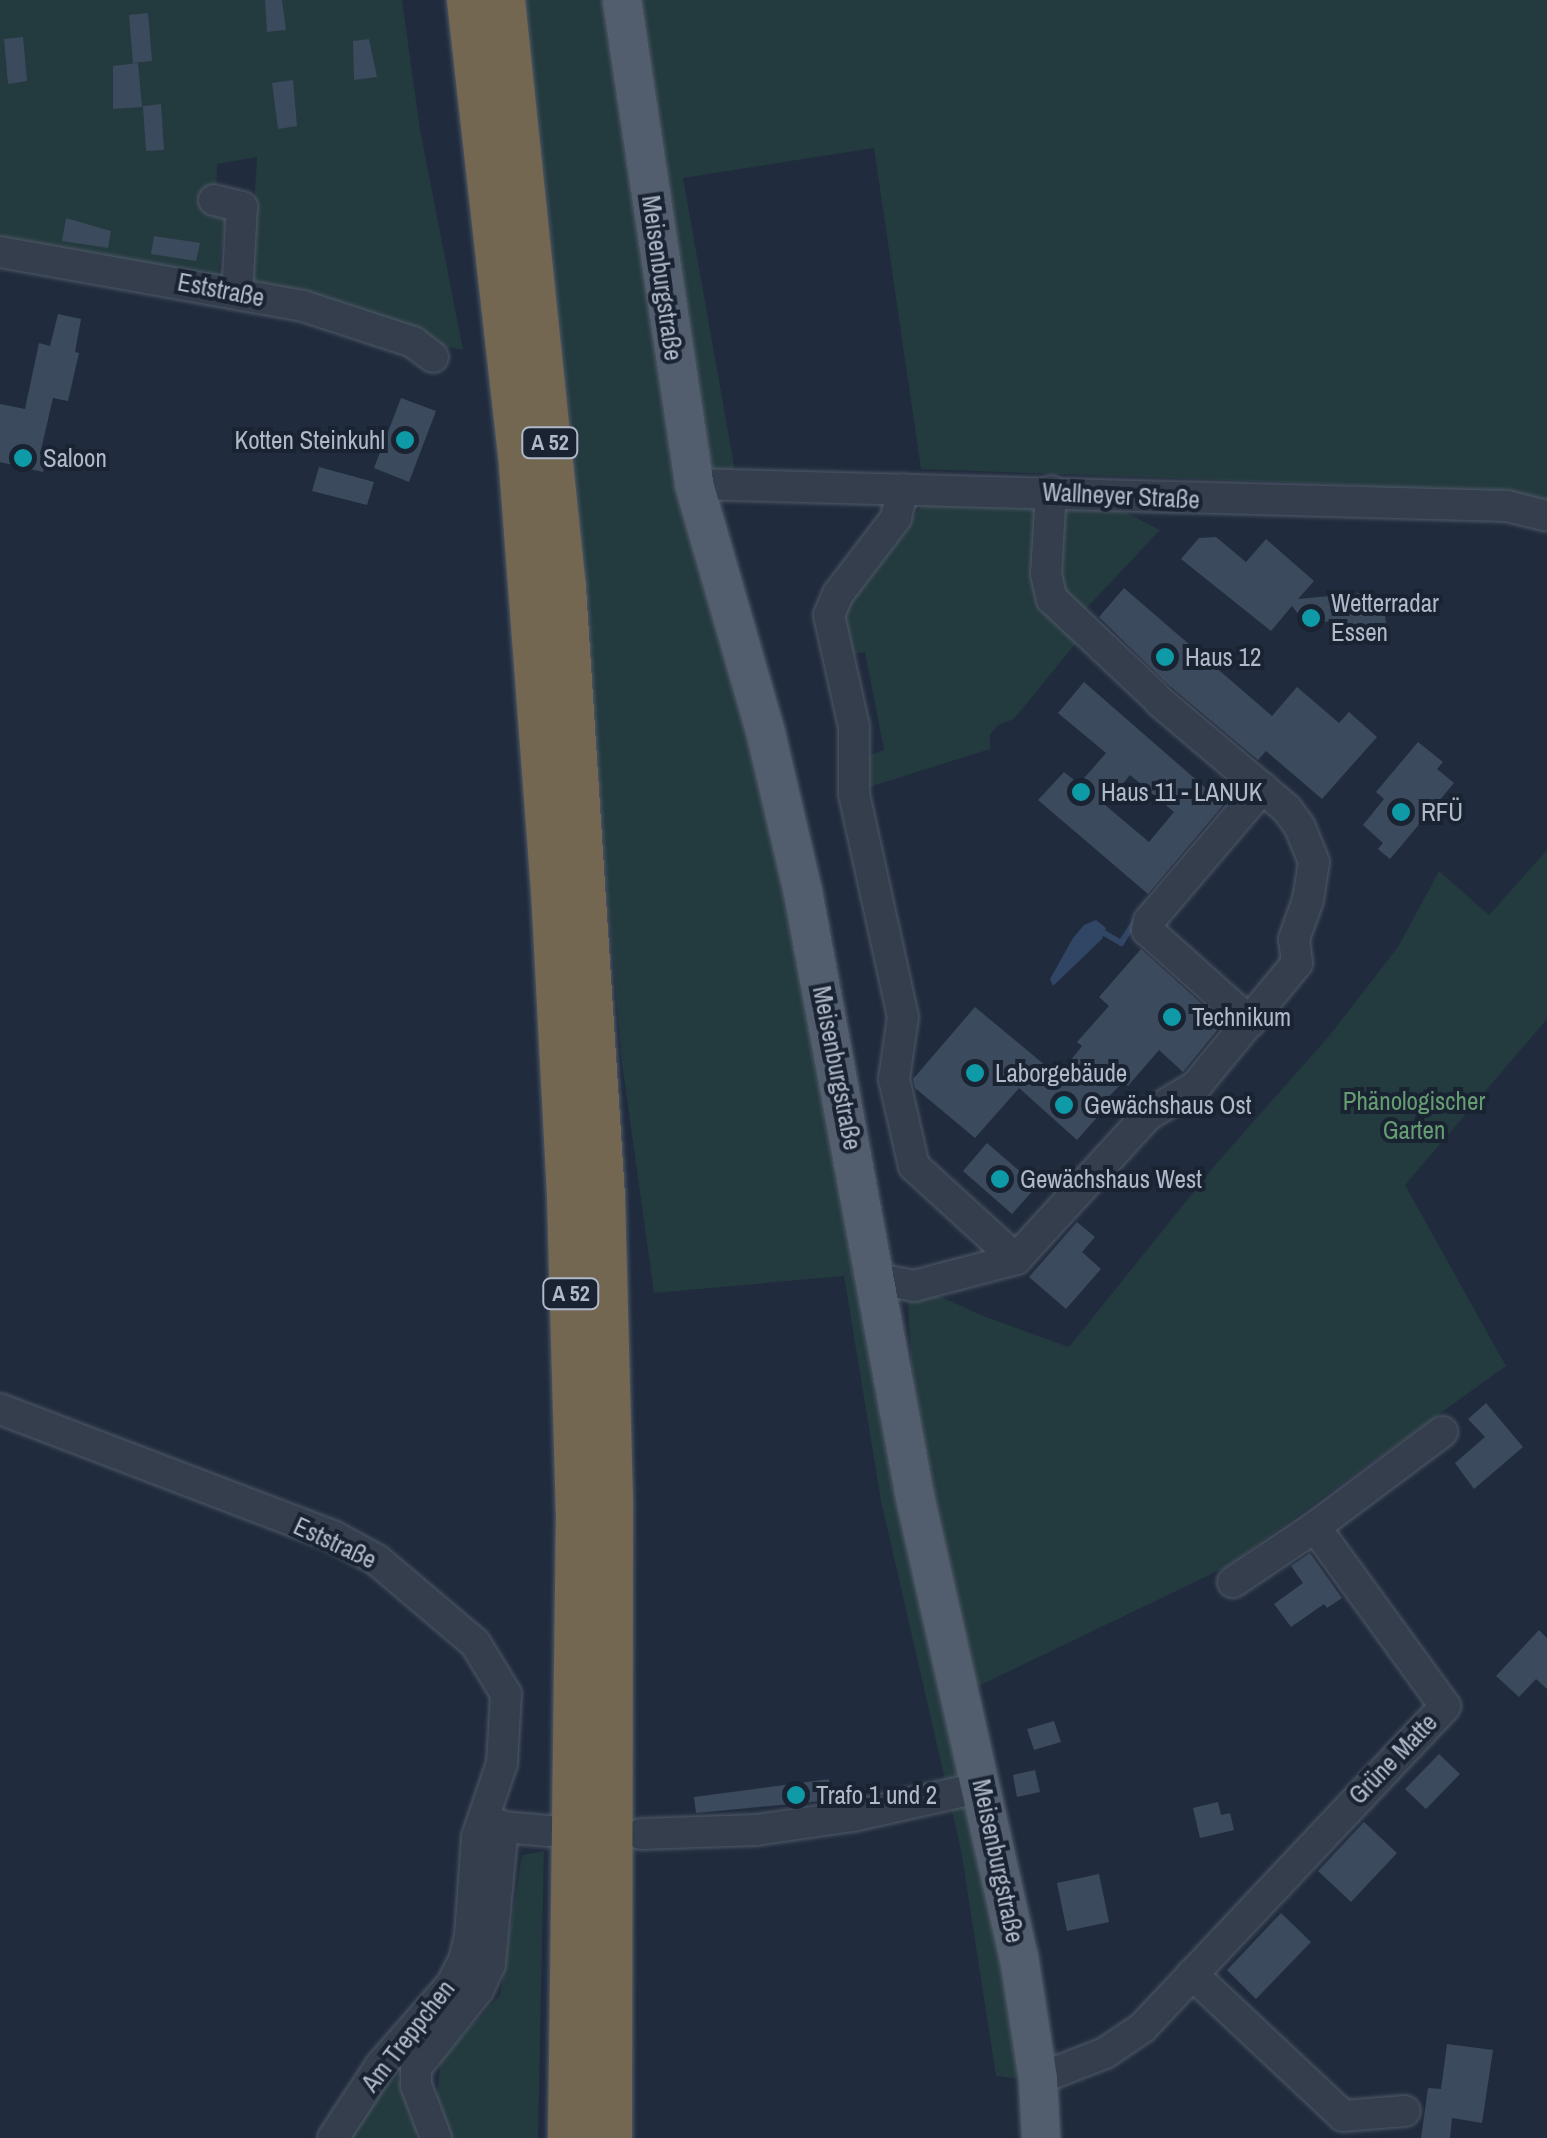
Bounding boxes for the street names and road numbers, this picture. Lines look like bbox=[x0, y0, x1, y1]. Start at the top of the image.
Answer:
street label: Meisenburgstraße bbox=[636, 194, 688, 362]
street label: Eststraße bbox=[175, 267, 267, 313]
road number: A 52 bbox=[520, 426, 580, 460]
street label: Wallneyer Straße bbox=[1042, 477, 1200, 515]
street label: Meisenburgstraße bbox=[806, 983, 868, 1153]
road number: A 52 bbox=[541, 1277, 601, 1311]
street label: Eststraße bbox=[289, 1511, 381, 1575]
street label: Grüne Matte bbox=[1343, 1708, 1443, 1810]
street label: Meisenburgstraße bbox=[966, 1777, 1030, 1945]
street label: Am Treppchen bbox=[355, 1974, 461, 2098]

